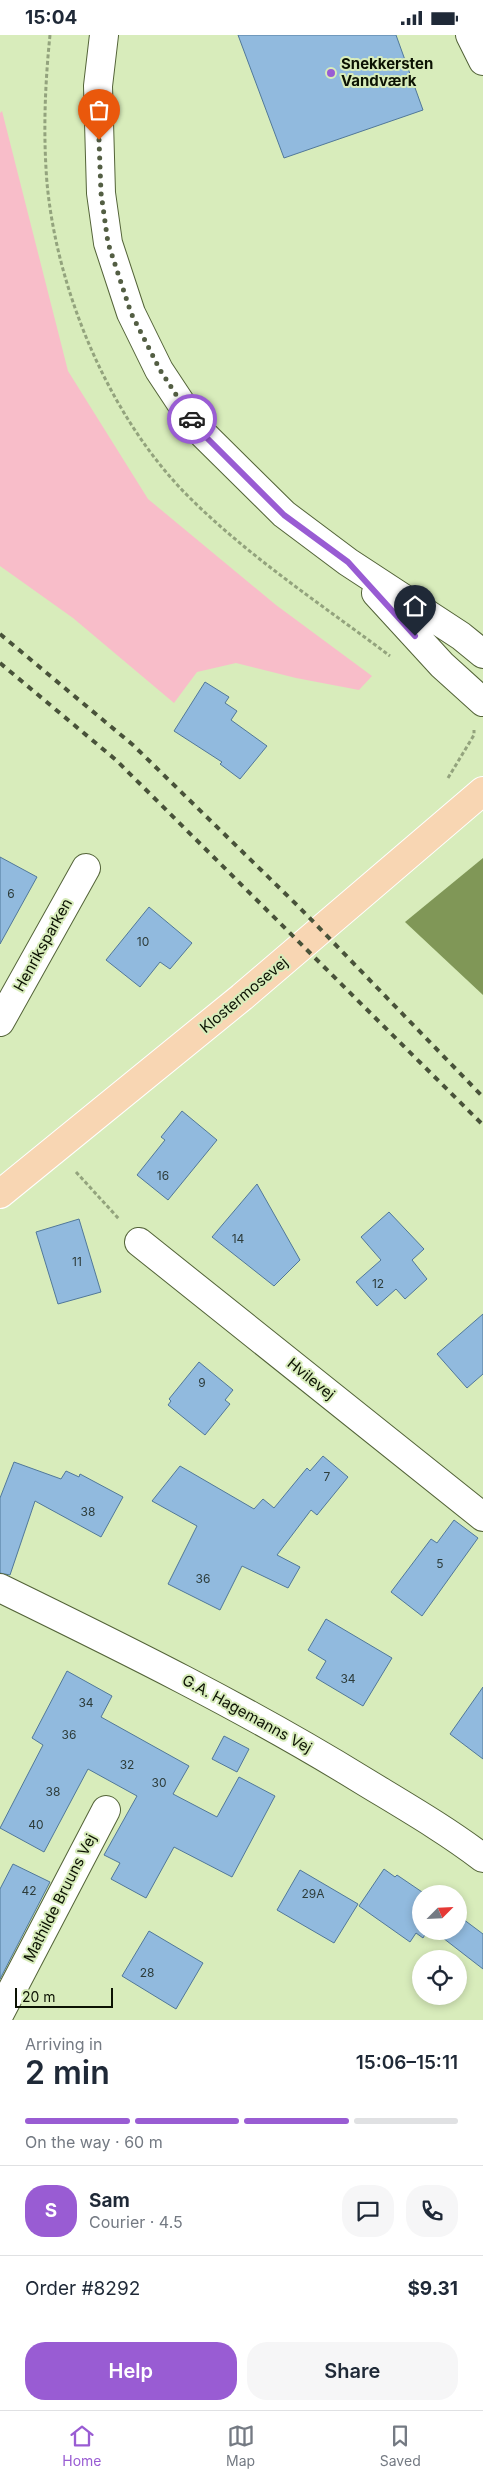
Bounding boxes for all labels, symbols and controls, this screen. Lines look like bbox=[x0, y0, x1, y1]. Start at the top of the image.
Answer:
text: 15:04 bbox=[25, 6, 77, 29]
place label: Snekkersten Vandværk bbox=[341, 54, 433, 90]
marker: Snekkersten Vandværk bbox=[325, 67, 337, 79]
pin bbox=[78, 89, 120, 140]
icon: bag bbox=[85, 96, 113, 124]
courier bbox=[167, 394, 217, 444]
icon: car bbox=[178, 405, 206, 433]
pin bbox=[394, 585, 436, 636]
icon: home bbox=[401, 592, 429, 620]
house number: 6 bbox=[7, 886, 15, 901]
street label: Henriksparken bbox=[9, 895, 76, 995]
house number: 10 bbox=[137, 934, 149, 949]
street label: Klostermosevej bbox=[196, 952, 292, 1037]
house number: 16 bbox=[157, 1168, 169, 1183]
house number: 14 bbox=[232, 1231, 245, 1246]
house number: 11 bbox=[72, 1254, 82, 1269]
house number: 12 bbox=[372, 1276, 384, 1291]
street label: Hvilevej bbox=[284, 1354, 339, 1404]
house number: 9 bbox=[198, 1375, 206, 1390]
house number: 7 bbox=[324, 1469, 331, 1484]
house number: 38 bbox=[81, 1504, 95, 1519]
house number: 5 bbox=[436, 1556, 444, 1571]
house number: 36 bbox=[196, 1571, 210, 1586]
street label: G.A. Hagemanns Vej bbox=[179, 1670, 315, 1757]
house number: 34 bbox=[340, 1671, 356, 1686]
house number: 34 bbox=[78, 1695, 94, 1710]
house number: 36 bbox=[62, 1727, 76, 1742]
house number: 32 bbox=[120, 1757, 134, 1772]
house number: 30 bbox=[152, 1775, 166, 1790]
house number: 38 bbox=[46, 1784, 60, 1799]
house number: 40 bbox=[28, 1817, 44, 1832]
street label: Mathilde Bruuns Vej bbox=[19, 1830, 100, 1965]
house number: 42 bbox=[21, 1883, 37, 1898]
north arrow bbox=[412, 1885, 468, 1940]
map controls bbox=[412, 1885, 467, 2005]
house number: 29A bbox=[301, 1886, 325, 1901]
button: locate bbox=[412, 1950, 467, 2005]
house number: 28 bbox=[140, 1965, 154, 1980]
scale bar bbox=[15, 1985, 112, 2008]
text: 20 m bbox=[22, 1988, 56, 2005]
text: Arriving in bbox=[25, 2034, 102, 2054]
text: 15:06–15:11 bbox=[356, 2051, 458, 2074]
text: 2 min bbox=[25, 2053, 110, 2092]
text: On the way · 60 m bbox=[25, 2132, 163, 2152]
button: chat bbox=[342, 2185, 394, 2237]
button: phone bbox=[406, 2185, 458, 2237]
text: Sam bbox=[89, 2189, 130, 2212]
text: S bbox=[45, 2199, 57, 2222]
text: Courier · 4.5 bbox=[89, 2212, 183, 2232]
text: Order #8292 bbox=[25, 2277, 140, 2300]
text: $9.31 bbox=[407, 2277, 458, 2300]
button: Help bbox=[25, 2342, 237, 2400]
button: Share bbox=[247, 2342, 458, 2400]
tab: Home bbox=[62, 2422, 102, 2469]
tab: Map bbox=[226, 2422, 255, 2469]
tab: Saved bbox=[380, 2422, 421, 2469]

